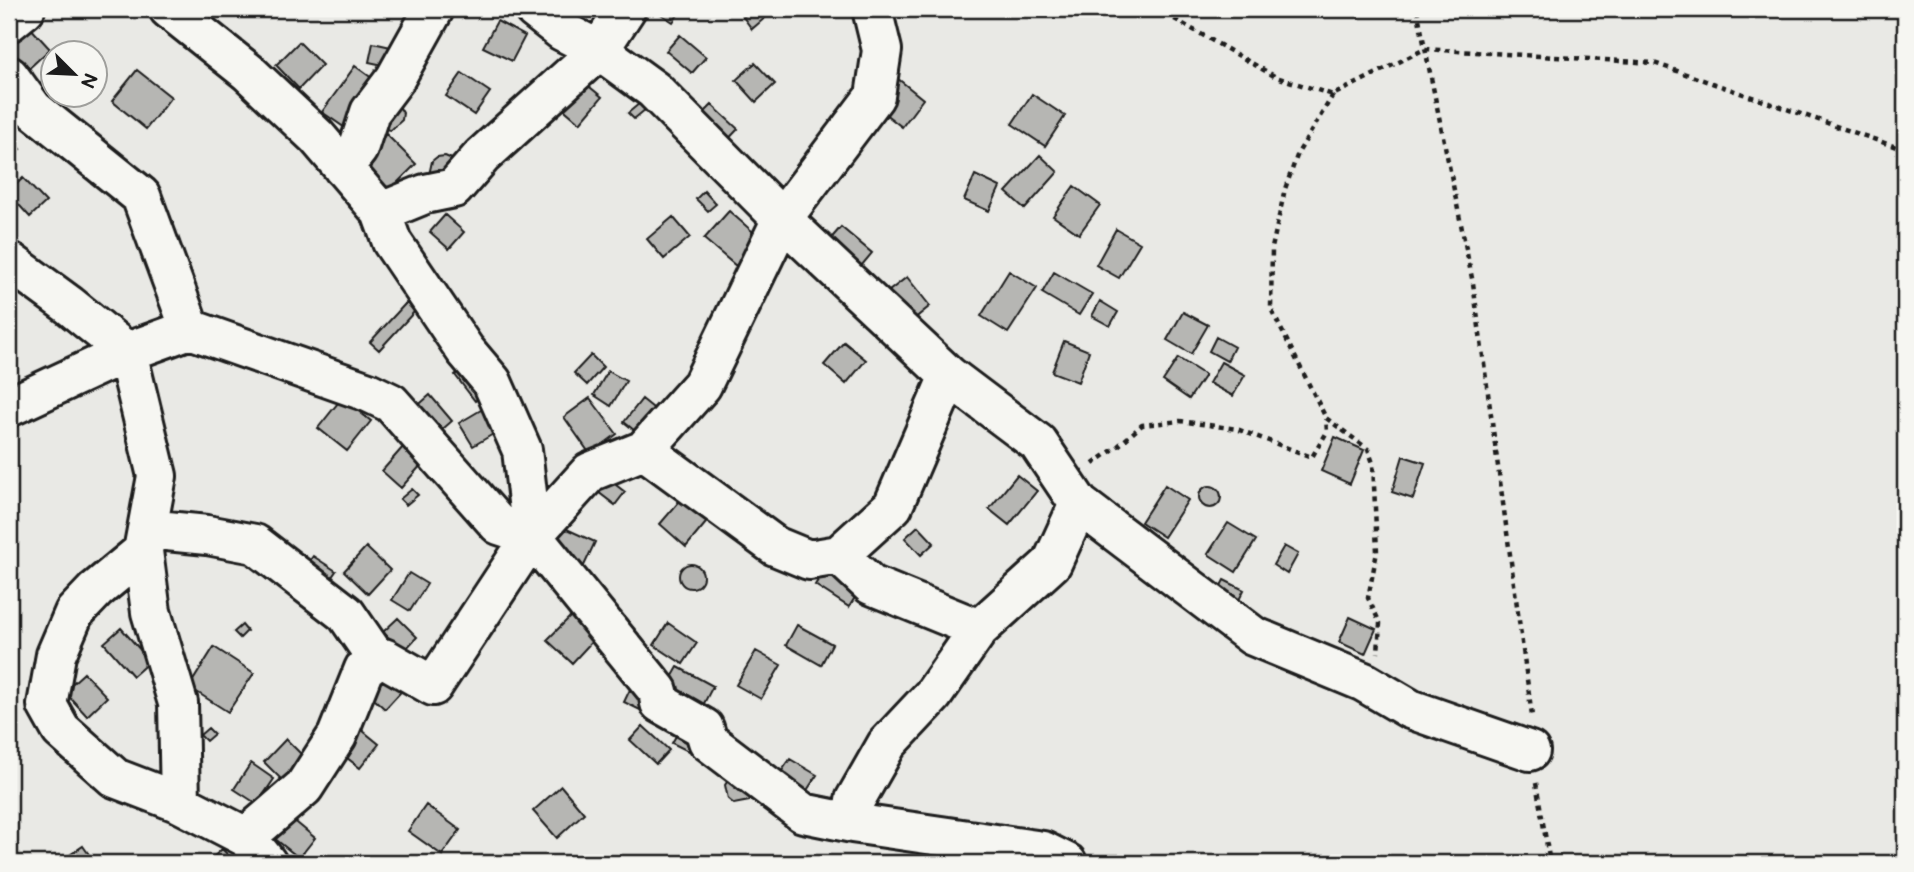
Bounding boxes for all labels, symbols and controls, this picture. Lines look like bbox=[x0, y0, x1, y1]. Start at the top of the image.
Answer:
north arrow bbox=[38, 38, 108, 108]
text: N bbox=[75, 69, 102, 92]

